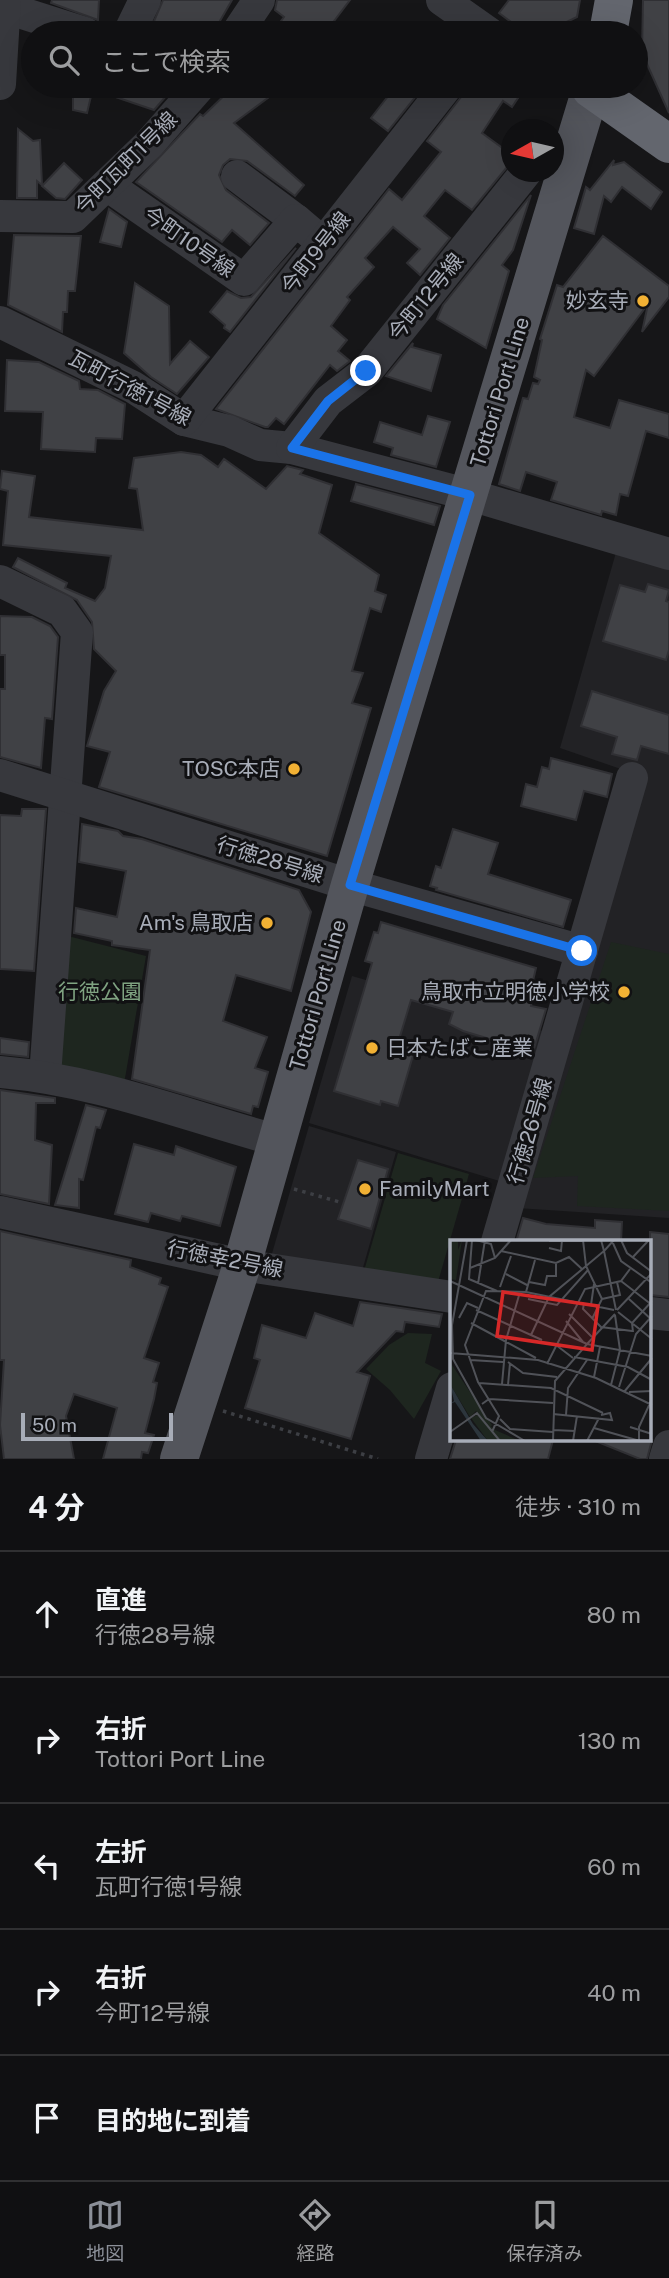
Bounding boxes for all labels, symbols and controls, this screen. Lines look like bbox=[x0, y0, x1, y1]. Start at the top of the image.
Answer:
search box bbox=[21, 21, 648, 98]
icon: search bbox=[45, 41, 83, 79]
text: ここで検索 bbox=[101, 46, 231, 77]
street label: 今町瓦町1号線 bbox=[69, 106, 182, 219]
north arrow bbox=[501, 119, 564, 182]
street label: 今町10号線 bbox=[139, 201, 240, 282]
street label: 今町9号線 bbox=[276, 207, 355, 299]
street label: 今町12号線 bbox=[383, 248, 468, 345]
place label: 妙玄寺 bbox=[566, 288, 629, 313]
marker: 妙玄寺 bbox=[635, 293, 651, 309]
street label: Tottori Port Line bbox=[465, 314, 534, 470]
street label: 瓦町行徳1号線 bbox=[65, 345, 196, 430]
route end bbox=[350, 355, 381, 386]
place label: TOSC本店 bbox=[182, 756, 280, 781]
marker: TOSC本店 bbox=[286, 761, 302, 777]
street label: 行徳28号線 bbox=[214, 831, 326, 888]
place label: Am's 鳥取店 bbox=[139, 910, 253, 935]
marker: Am's 鳥取店 bbox=[259, 915, 275, 931]
street label: Tottori Port Line bbox=[284, 917, 351, 1073]
route start bbox=[566, 935, 597, 966]
park label: 行徳公園 bbox=[58, 979, 142, 1004]
place label: 鳥取市立明徳小学校 bbox=[421, 979, 610, 1004]
marker: 鳥取市立明徳小学校 bbox=[616, 984, 632, 1000]
place label: 日本たばこ産業 bbox=[386, 1035, 533, 1060]
marker: 日本たばこ産業 bbox=[364, 1040, 380, 1056]
street label: 行徳26号線 bbox=[502, 1075, 557, 1187]
place label: FamilyMart bbox=[379, 1176, 490, 1201]
marker: FamilyMart bbox=[357, 1181, 373, 1197]
street label: 行徳幸2号線 bbox=[165, 1235, 285, 1282]
inset map bbox=[450, 1240, 652, 1442]
scale bar bbox=[21, 1410, 173, 1442]
text: 50 m bbox=[32, 1414, 77, 1436]
text: 4 分 bbox=[28, 1489, 84, 1525]
text: 徒歩 · 310 m bbox=[515, 1493, 641, 1520]
text: 直進 bbox=[95, 1584, 147, 1615]
icon: ahead bbox=[28, 1595, 66, 1633]
text: 80 m bbox=[587, 1601, 641, 1628]
text: 行徳28号線 bbox=[95, 1621, 216, 1648]
text: 右折 bbox=[95, 1713, 147, 1744]
icon: right bbox=[28, 1721, 66, 1759]
text: 130 m bbox=[578, 1727, 641, 1754]
text: Tottori Port Line bbox=[95, 1745, 265, 1772]
text: 左折 bbox=[95, 1836, 147, 1867]
icon: left bbox=[28, 1847, 66, 1885]
text: 60 m bbox=[587, 1853, 641, 1880]
text: 瓦町行徳1号線 bbox=[95, 1873, 242, 1900]
text: 右折 bbox=[95, 1962, 147, 1993]
icon: right bbox=[28, 1973, 66, 2011]
text: 40 m bbox=[587, 1979, 641, 2006]
text: 今町12号線 bbox=[95, 1999, 210, 2026]
icon: arrive bbox=[28, 2099, 66, 2137]
text: 目的地に到着 bbox=[95, 2105, 251, 2136]
tab: 地図 bbox=[86, 2196, 124, 2265]
tab: 経路 bbox=[296, 2196, 335, 2265]
tab: 保存済み bbox=[507, 2196, 583, 2265]

